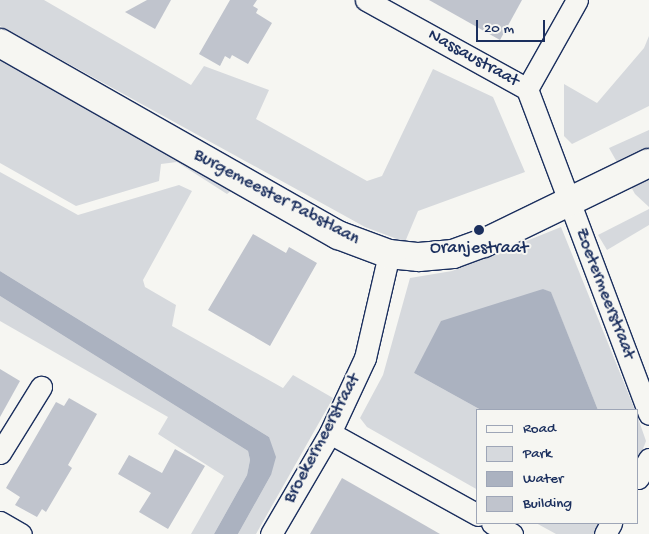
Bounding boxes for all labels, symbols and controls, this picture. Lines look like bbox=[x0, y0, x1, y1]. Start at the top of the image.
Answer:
scale bar bbox=[479, 10, 548, 42]
text: 20 m bbox=[484, 20, 514, 38]
street label: Nassaustraat bbox=[424, 25, 522, 93]
street label: Burgemeester Pabstlaan bbox=[189, 145, 363, 251]
marker: Oranjestraat bbox=[473, 224, 485, 236]
street label: Zoetermeerstraat bbox=[569, 225, 639, 363]
place label: Oranjestraat bbox=[430, 238, 528, 260]
street label: Broekermeerstraat bbox=[280, 371, 366, 507]
legend bbox=[477, 409, 639, 524]
text: Road bbox=[523, 420, 556, 438]
text: Park bbox=[523, 445, 552, 463]
text: Water bbox=[523, 470, 563, 488]
text: Building bbox=[523, 495, 572, 513]

